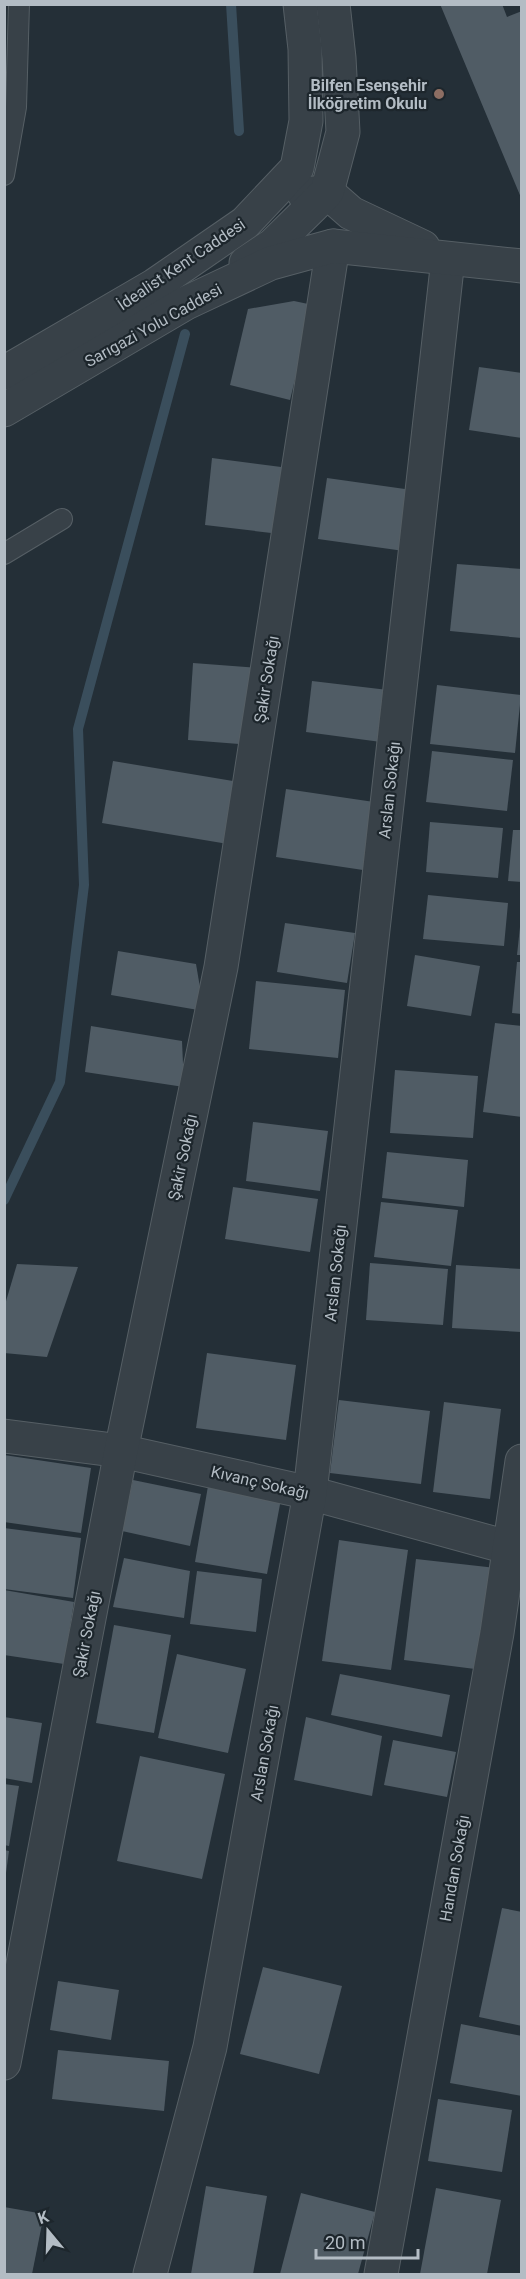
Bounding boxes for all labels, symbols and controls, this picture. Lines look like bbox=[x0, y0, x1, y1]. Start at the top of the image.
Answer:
place label: Bilfen Esenşehir İlköğretim Okulu bbox=[308, 76, 427, 113]
marker: Bilfen Esenşehir İlköğretim Okulu bbox=[432, 87, 446, 101]
street label: İdealist Kent Caddesi bbox=[114, 215, 249, 314]
street label: Sarıgazi Yolu Caddesi bbox=[81, 280, 225, 371]
street label: Şakir Sokağı bbox=[250, 634, 283, 724]
street label: Arslan Sokağı bbox=[375, 740, 404, 840]
street label: Şakir Sokağı bbox=[164, 1112, 201, 1202]
street label: Arslan Sokağı bbox=[321, 1223, 350, 1323]
street label: Kıvanç Sokağı bbox=[209, 1462, 311, 1503]
street label: Şakir Sokağı bbox=[69, 1589, 104, 1679]
street label: Arslan Sokağı bbox=[247, 1703, 282, 1803]
street label: Handan Sokağı bbox=[436, 1813, 473, 1923]
north arrow bbox=[18, 2201, 78, 2261]
text: K bbox=[35, 2206, 52, 2228]
scale bar bbox=[316, 2222, 418, 2260]
text: 20 m bbox=[325, 2232, 365, 2253]

